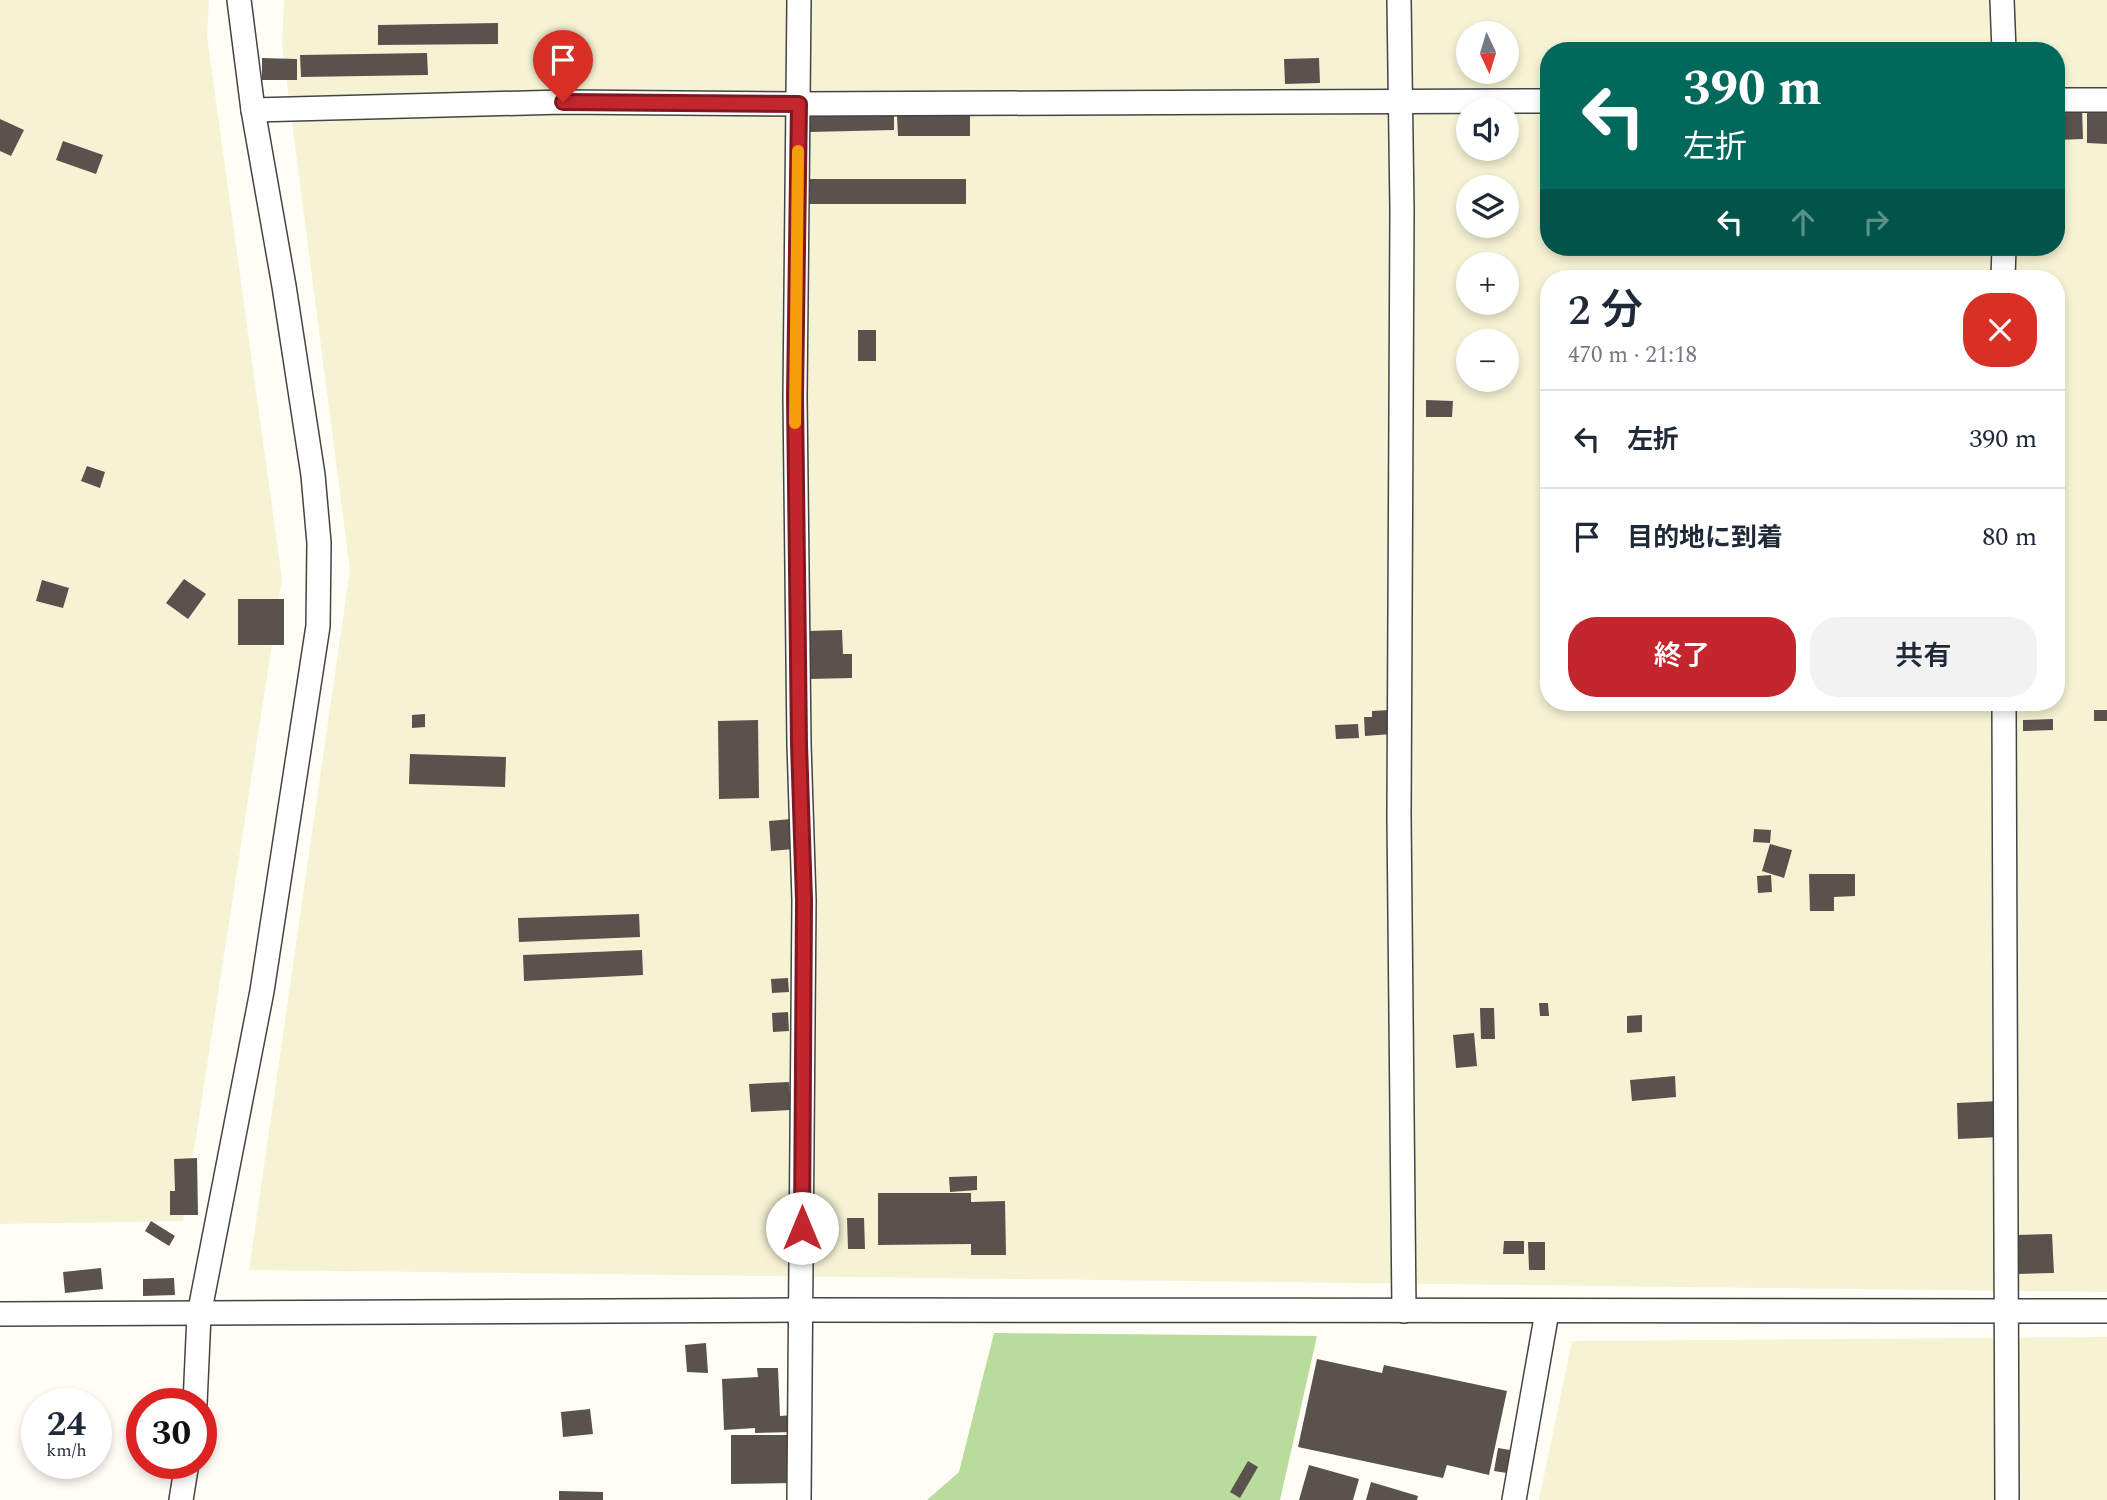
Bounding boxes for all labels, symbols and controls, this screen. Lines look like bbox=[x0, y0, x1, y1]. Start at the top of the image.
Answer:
north arrow bbox=[1456, 21, 1519, 84]
map controls bbox=[1456, 21, 1519, 392]
pin bbox=[533, 30, 593, 102]
icon: arrive bbox=[544, 41, 582, 79]
text: 390 m bbox=[1683, 52, 1822, 127]
icon: left bbox=[1568, 70, 1659, 161]
button: sound bbox=[1456, 98, 1519, 161]
text: 左折 bbox=[1683, 123, 1747, 172]
button: layers bbox=[1456, 175, 1519, 238]
icon: left bbox=[1711, 203, 1749, 241]
icon: ahead bbox=[1784, 203, 1822, 241]
icon: right bbox=[1857, 203, 1895, 241]
button: + bbox=[1456, 252, 1519, 315]
text: 2 分 bbox=[1568, 280, 1643, 343]
button: close bbox=[1963, 293, 2037, 367]
button: − bbox=[1456, 329, 1519, 392]
text: 470 m · 21:18 bbox=[1568, 338, 1697, 373]
text: 390 m bbox=[1969, 419, 2037, 459]
icon: left bbox=[1568, 420, 1606, 458]
text: 左折 bbox=[1627, 420, 1679, 460]
text: 80 m bbox=[1982, 517, 2037, 557]
icon: arrive bbox=[1568, 518, 1606, 556]
text: 目的地に到着 bbox=[1627, 518, 1783, 558]
button: 終了 bbox=[1568, 617, 1796, 697]
button: 共有 bbox=[1810, 617, 2037, 697]
position arrow bbox=[765, 1191, 839, 1265]
speed limit sign: 30 bbox=[126, 1388, 217, 1479]
text: 24 bbox=[47, 1398, 86, 1451]
text: km/h bbox=[46, 1437, 87, 1464]

